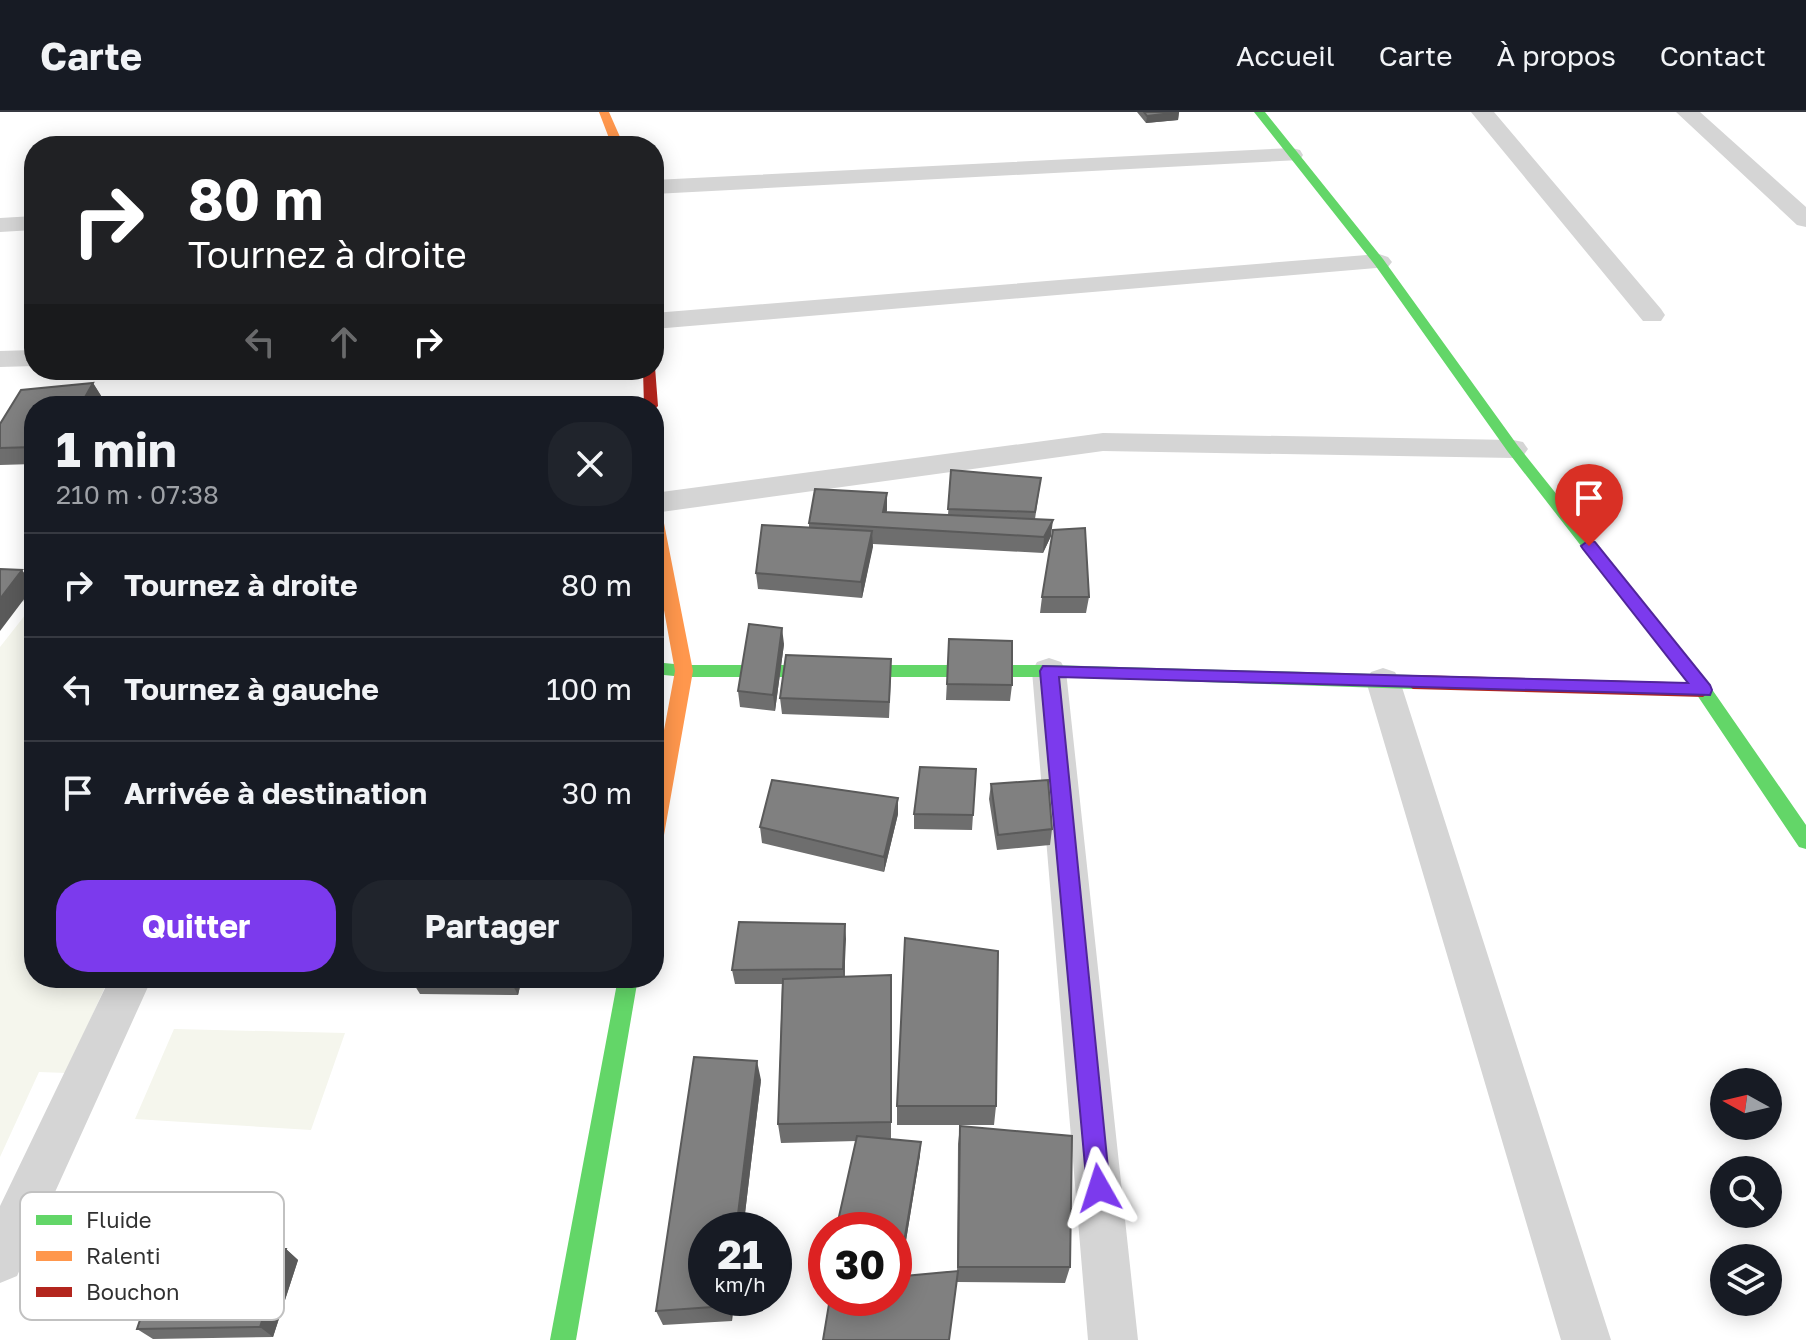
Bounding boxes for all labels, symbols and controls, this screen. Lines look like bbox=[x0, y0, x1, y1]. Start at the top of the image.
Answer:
text: Carte bbox=[40, 33, 142, 78]
text: Accueil bbox=[1236, 39, 1335, 72]
text: Carte bbox=[1379, 39, 1452, 72]
text: À propos bbox=[1496, 39, 1616, 72]
text: Contact bbox=[1660, 39, 1766, 72]
text: 80 m bbox=[188, 165, 323, 232]
icon: right bbox=[56, 168, 160, 272]
text: Tournez à droite bbox=[188, 233, 467, 276]
icon: left bbox=[238, 320, 282, 364]
icon: ahead bbox=[322, 320, 366, 364]
icon: right bbox=[406, 320, 450, 364]
text: 1 min bbox=[56, 420, 177, 478]
button: close bbox=[548, 422, 632, 506]
pin bbox=[1555, 464, 1623, 546]
icon: arrive bbox=[1567, 476, 1611, 520]
text: 210 m · 07:38 bbox=[56, 479, 219, 510]
icon: right bbox=[56, 563, 100, 607]
text: Tournez à droite bbox=[124, 567, 358, 603]
text: 80 m bbox=[561, 567, 632, 603]
icon: left bbox=[56, 667, 100, 711]
text: Tournez à gauche bbox=[124, 671, 379, 707]
text: 100 m bbox=[546, 671, 632, 707]
icon: arrive bbox=[56, 771, 100, 815]
text: Arrivée à destination bbox=[124, 775, 427, 811]
text: 30 m bbox=[562, 775, 632, 811]
button: Quitter bbox=[56, 880, 336, 972]
button: Partager bbox=[352, 880, 632, 972]
north arrow bbox=[1710, 1068, 1782, 1140]
map controls bbox=[1710, 1068, 1782, 1316]
position arrow bbox=[1057, 1146, 1141, 1230]
button: search bbox=[1710, 1156, 1782, 1228]
legend bbox=[20, 1192, 284, 1320]
text: Fluide bbox=[86, 1206, 152, 1233]
speed limit sign: 30 bbox=[808, 1212, 912, 1316]
text: 21 bbox=[718, 1230, 763, 1278]
text: Ralenti bbox=[86, 1242, 161, 1269]
button: layers bbox=[1710, 1244, 1782, 1316]
text: km/h bbox=[715, 1272, 765, 1296]
text: Bouchon bbox=[86, 1278, 180, 1305]

